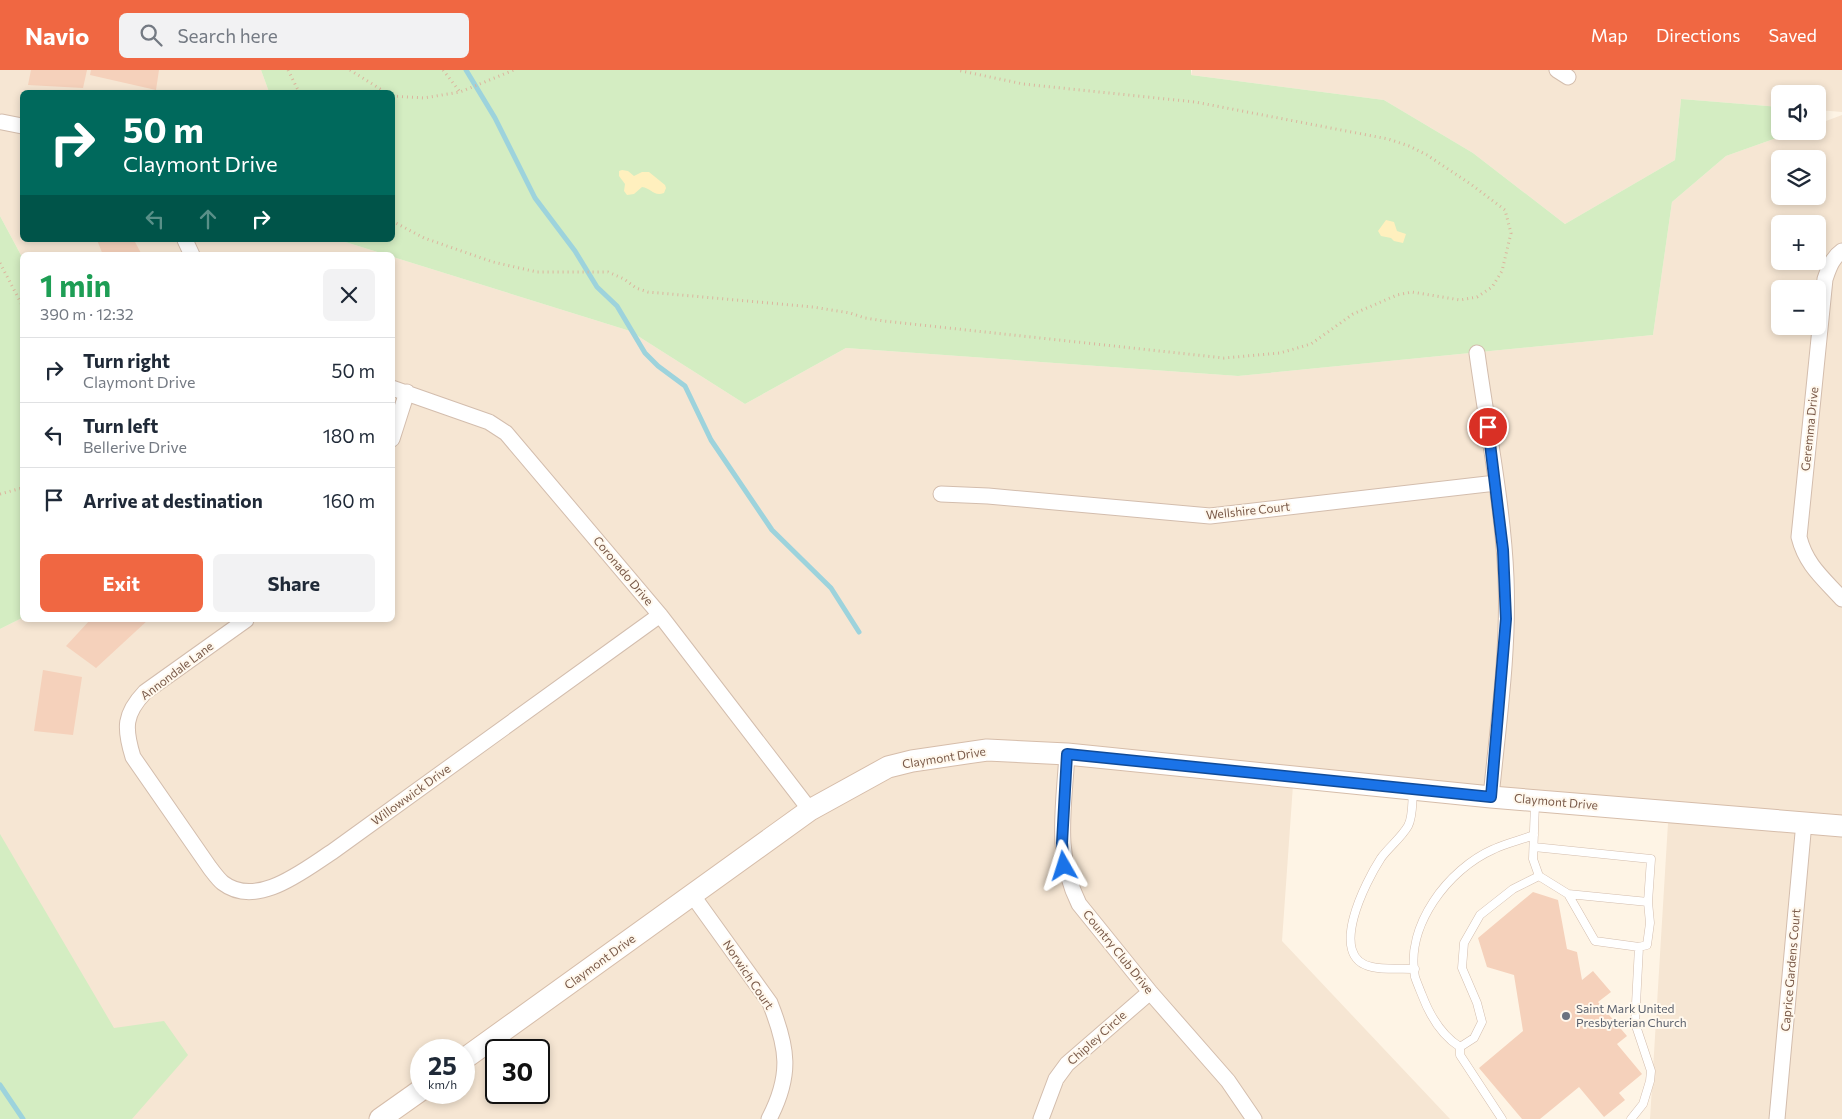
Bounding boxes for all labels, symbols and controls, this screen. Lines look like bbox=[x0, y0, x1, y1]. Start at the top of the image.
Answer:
search box bbox=[119, 13, 469, 58]
text: Navio bbox=[25, 21, 89, 50]
icon: search bbox=[137, 21, 165, 49]
text: Search here bbox=[177, 24, 278, 47]
text: Map bbox=[1591, 24, 1628, 46]
text: Directions bbox=[1656, 24, 1740, 46]
text: Saved bbox=[1768, 24, 1817, 46]
map controls bbox=[1771, 85, 1826, 335]
button: sound bbox=[1771, 85, 1826, 140]
text: 50 m bbox=[123, 107, 204, 150]
icon: right bbox=[40, 110, 105, 175]
text: Claymont Drive bbox=[123, 150, 278, 177]
button: layers bbox=[1771, 150, 1826, 205]
icon: left bbox=[141, 205, 169, 233]
icon: ahead bbox=[194, 205, 222, 233]
icon: right bbox=[247, 205, 275, 233]
button: + bbox=[1771, 215, 1826, 270]
text: 1 min bbox=[40, 266, 111, 303]
button: close bbox=[323, 269, 375, 321]
button: − bbox=[1771, 280, 1826, 335]
text: 390 m · 12:32 bbox=[40, 304, 134, 323]
text: Turn right bbox=[83, 349, 170, 372]
icon: right bbox=[40, 356, 68, 384]
text: 50 m bbox=[331, 359, 375, 382]
text: Claymont Drive bbox=[83, 372, 195, 391]
street label: Geremma Drive bbox=[1798, 386, 1820, 472]
pin bbox=[1467, 406, 1509, 448]
icon: arrive bbox=[1474, 413, 1502, 441]
text: Turn left bbox=[83, 414, 158, 437]
icon: left bbox=[40, 421, 68, 449]
text: 180 m bbox=[323, 424, 375, 447]
text: Bellerive Drive bbox=[83, 437, 187, 456]
icon: arrive bbox=[40, 486, 68, 514]
text: Arrive at destination bbox=[83, 489, 263, 512]
text: 160 m bbox=[323, 489, 375, 512]
street label: Wellshire Court bbox=[1205, 499, 1291, 521]
street label: Coronado Drive bbox=[591, 533, 657, 608]
button: Exit bbox=[40, 554, 203, 612]
button: Share bbox=[213, 554, 375, 612]
street label: Annondale Lane bbox=[137, 638, 215, 702]
street label: Claymont Drive bbox=[901, 744, 987, 771]
street label: Willowwick Drive bbox=[368, 761, 453, 828]
street label: Claymont Drive bbox=[1513, 790, 1599, 812]
position arrow bbox=[1037, 839, 1089, 891]
street label: Country Club Drive bbox=[1081, 907, 1157, 996]
street label: Caprice Gardens Court bbox=[1778, 908, 1802, 1032]
street label: Claymont Drive bbox=[561, 931, 638, 992]
street label: Norwich Court bbox=[720, 937, 777, 1012]
place label: Saint Mark United Presbyterian Church bbox=[1576, 1001, 1687, 1029]
street label: Chipley Circle bbox=[1064, 1007, 1129, 1067]
marker: Saint Mark United Presbyterian Church bbox=[1560, 1010, 1572, 1022]
speed limit sign: 30 bbox=[485, 1039, 550, 1104]
text: 25 bbox=[428, 1050, 457, 1080]
text: km/h bbox=[428, 1077, 457, 1091]

